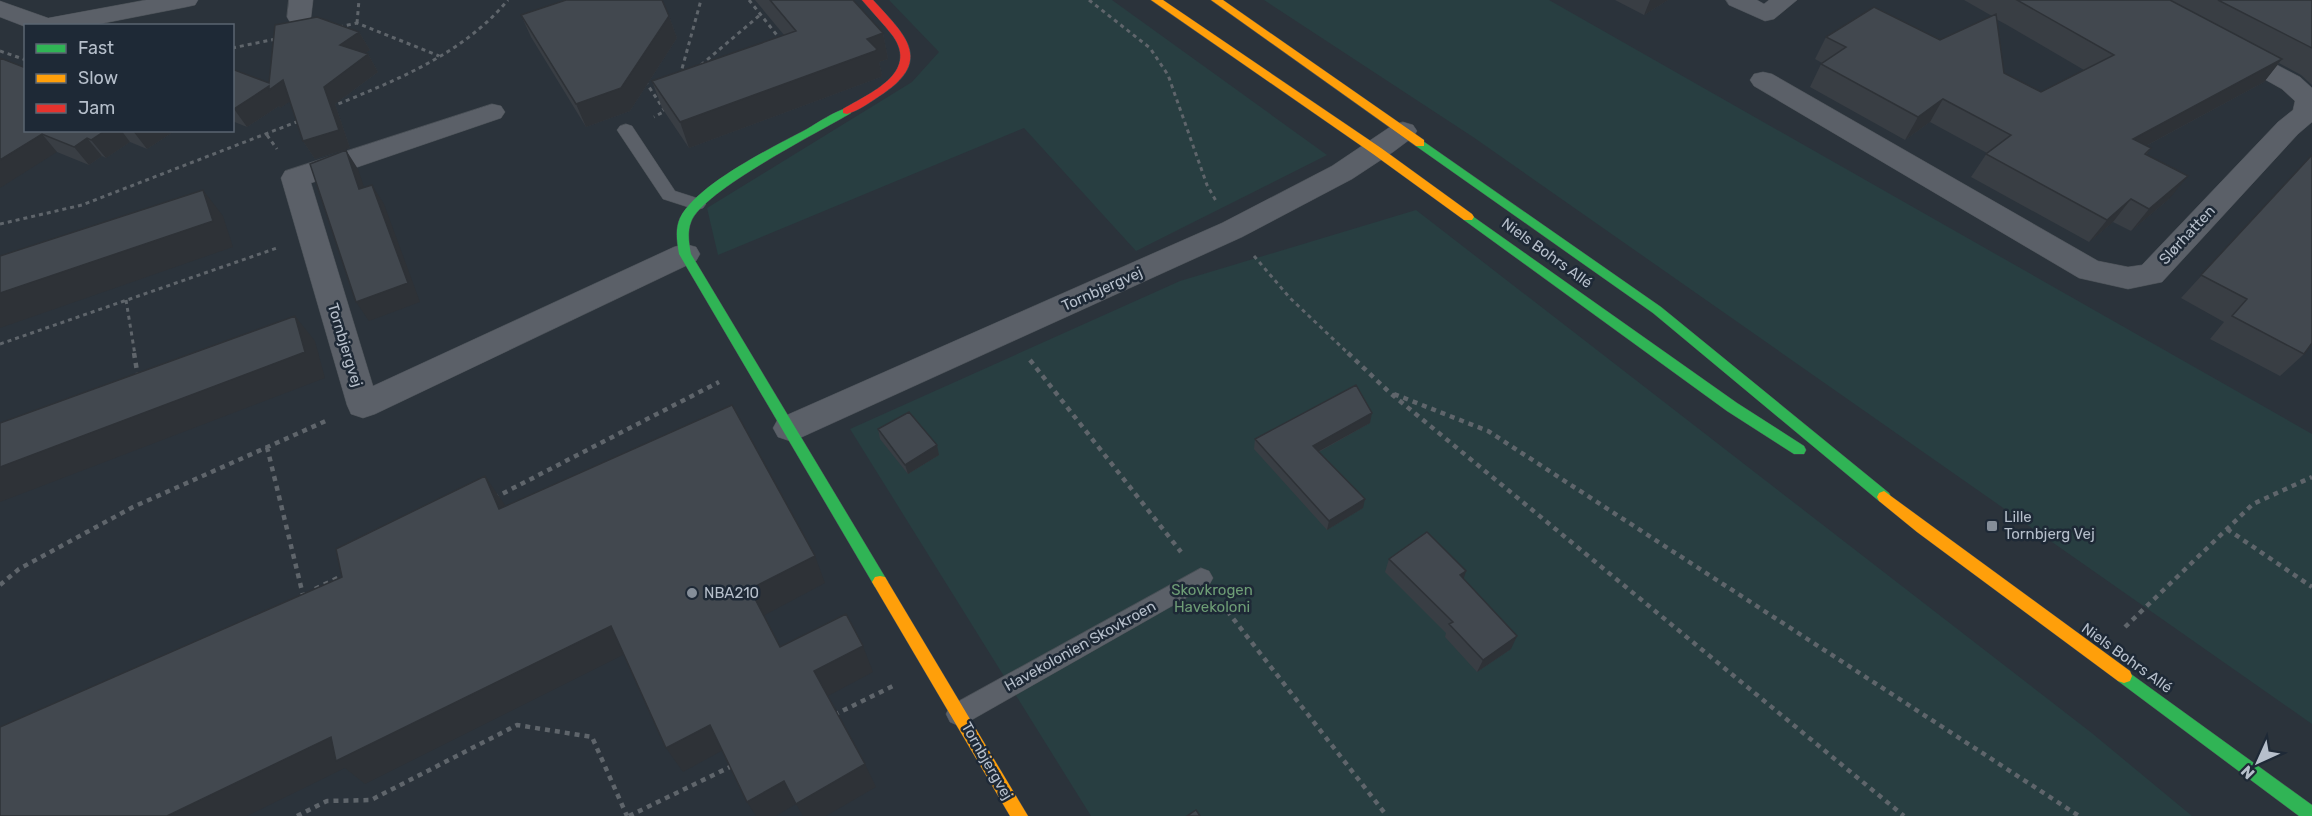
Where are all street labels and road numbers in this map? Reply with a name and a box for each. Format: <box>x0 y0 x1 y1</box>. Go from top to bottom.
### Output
street label: Slørhatten <box>2155 202 2219 268</box>
street label: Niels Bohrs Allé <box>1498 214 1596 292</box>
street label: Tornbjergvej <box>1059 263 1145 315</box>
street label: Tornbjergvej <box>324 301 366 389</box>
street label: Havekolonien Skovkroen <box>1001 597 1159 695</box>
street label: Niels Bohrs Allé <box>2078 619 2176 697</box>
street label: Tornbjergvej <box>958 719 1016 803</box>

